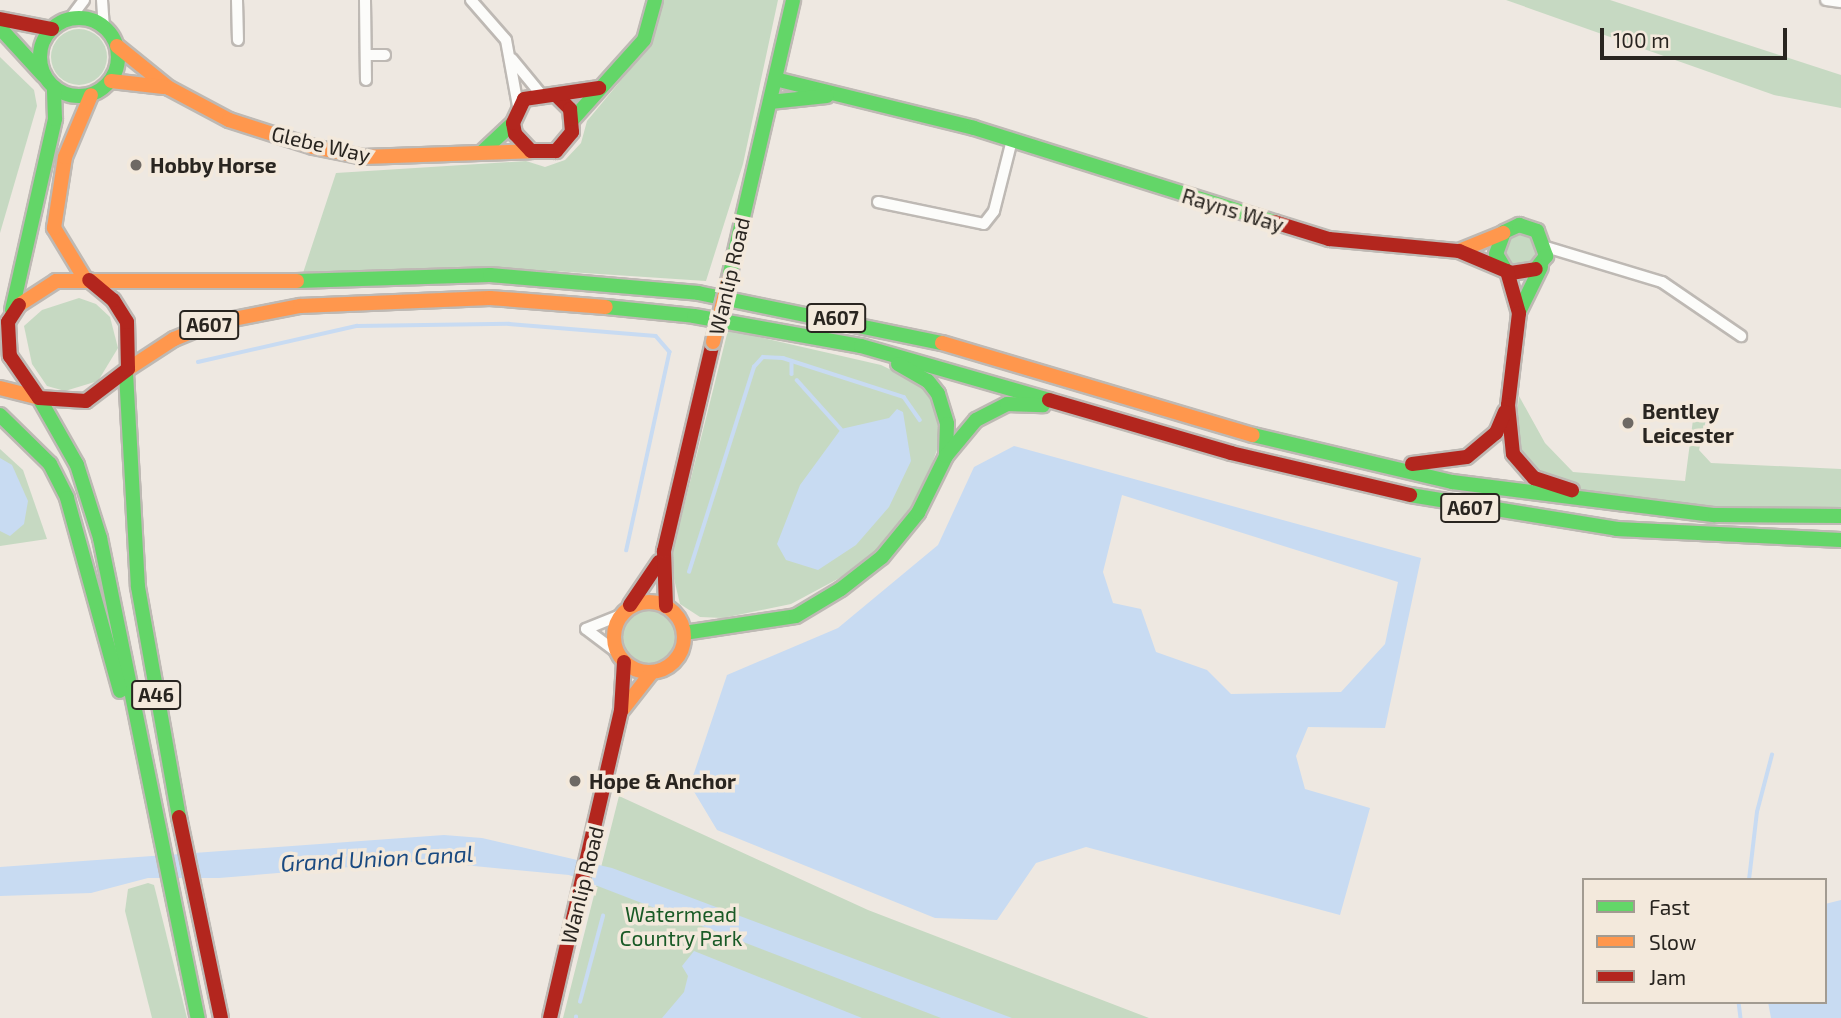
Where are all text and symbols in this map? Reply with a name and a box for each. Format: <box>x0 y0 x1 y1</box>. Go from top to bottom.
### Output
scale bar <box>1603 14 1790 58</box>
text: 100 m <box>1613 27 1670 52</box>
street label: Glebe Way <box>269 120 373 168</box>
place label: Hobby Horse <box>150 152 277 178</box>
marker: Hobby Horse <box>128 157 144 173</box>
street label: Rayns Way <box>1179 183 1287 237</box>
street label: Wanlip Road <box>703 215 755 337</box>
road number: A607 <box>804 302 868 334</box>
road number: A607 <box>178 310 241 340</box>
place label: Bentley Leicester <box>1642 398 1734 448</box>
marker: Bentley Leicester <box>1620 415 1636 431</box>
road number: A607 <box>1438 492 1502 524</box>
road number: A46 <box>130 680 182 710</box>
place label: Hope & Anchor <box>589 768 737 794</box>
marker: Hope & Anchor <box>567 773 583 789</box>
street label: Wanlip Road <box>555 824 609 946</box>
water label: Grand Union Canal <box>280 839 474 877</box>
legend <box>1582 878 1827 1004</box>
text: Fast <box>1649 894 1690 919</box>
park label: Watermead Country Park <box>619 901 743 951</box>
text: Slow <box>1649 929 1696 954</box>
text: Jam <box>1649 964 1686 989</box>

